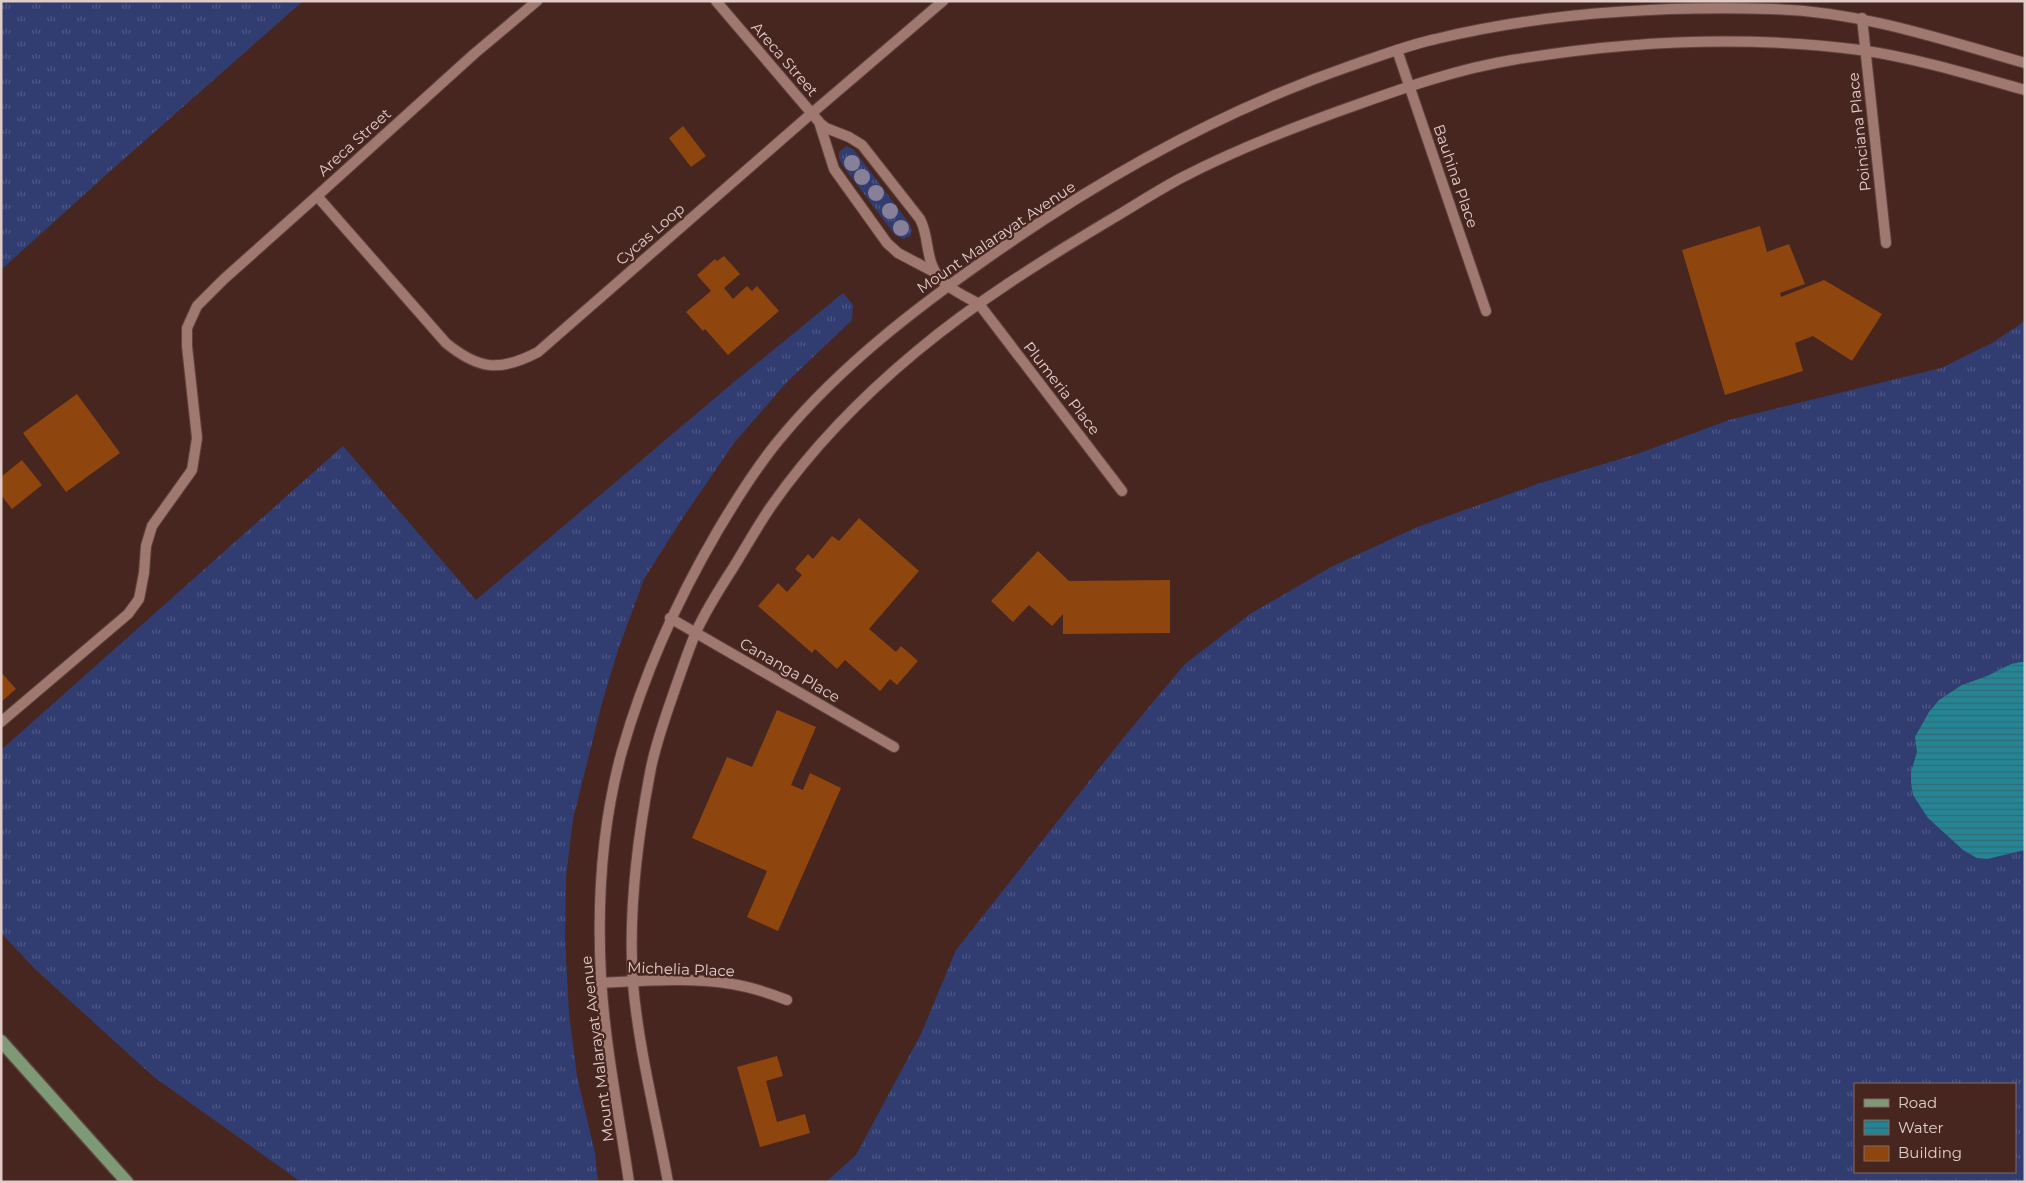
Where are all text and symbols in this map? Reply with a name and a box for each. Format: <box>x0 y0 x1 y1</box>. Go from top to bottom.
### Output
street label: Areca Street <box>748 18 822 100</box>
street label: Poinciana Place <box>1843 72 1875 192</box>
street label: Areca Street <box>313 104 395 180</box>
street label: Bauhina Place <box>1429 122 1483 230</box>
street label: Mount Malarayat Avenue <box>913 177 1079 297</box>
street label: Cycas Loop <box>612 199 688 269</box>
street label: Plumeria Place <box>1020 337 1104 439</box>
street label: Cananga Place <box>736 634 844 706</box>
street label: Mount Malarayat Avenue <box>576 955 618 1143</box>
street label: Michelia Place <box>627 958 735 980</box>
legend <box>1854 1083 2016 1173</box>
text: Road <box>1898 1093 1937 1112</box>
text: Water <box>1898 1118 1944 1137</box>
text: Building <box>1898 1143 1962 1162</box>

